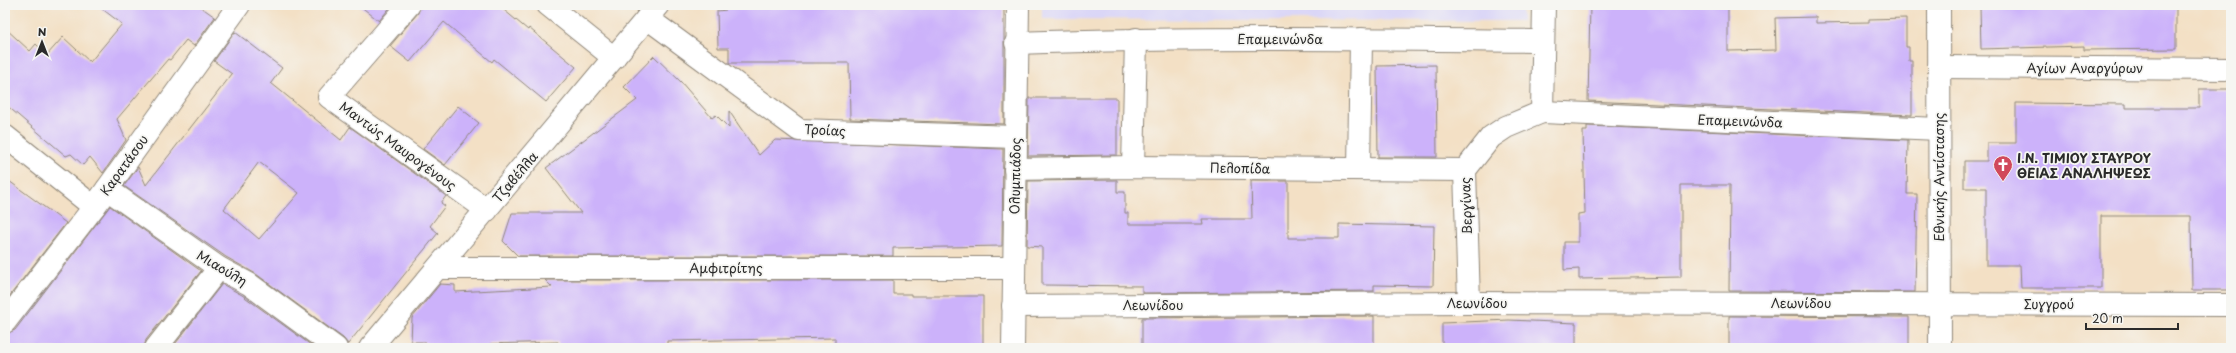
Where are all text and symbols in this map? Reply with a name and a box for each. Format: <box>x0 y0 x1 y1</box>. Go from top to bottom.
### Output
north arrow <box>22 22 62 62</box>
text: N <box>38 23 47 40</box>
street label: Επαμεινώνδα <box>1237 29 1323 48</box>
street label: Αγίων Αναργύρων <box>2027 58 2143 77</box>
street label: Μαντώς Μαυρογένους <box>336 97 461 195</box>
street label: Επαμεινώνδα <box>1697 110 1783 132</box>
street label: Εθνικής Αντίστασης <box>1929 112 1948 241</box>
street label: Τροίας <box>804 119 847 140</box>
street label: Καρατάσου <box>95 130 152 199</box>
street label: Ολυμπιάδος <box>1004 137 1025 215</box>
street label: Τζαβέλλα <box>488 147 542 206</box>
place label: Ι.Ν. ΤΙΜΙΟΥ ΣΤΑΥΡΟΥ ΘΕΙΑΣ ΑΝΑΛΗΨΕΩΣ <box>2017 148 2151 182</box>
church icon: Ι.Ν. ΤΙΜΙΟΥ ΣΤΑΥΡΟΥ ΘΕΙΑΣ ΑΝΑΛΗΨΕΩΣ <box>1992 154 2014 182</box>
street label: Πελοπίδα <box>1210 157 1271 178</box>
street label: Βεργίνας <box>1455 177 1476 235</box>
street label: Μιαούλη <box>193 245 251 290</box>
street label: Αμφιτρίτης <box>689 258 763 277</box>
street label: Λεωνίδου <box>1447 293 1507 312</box>
street label: Λεωνίδου <box>1771 293 1831 312</box>
street label: Συγγρού <box>2024 294 2074 313</box>
street label: Λεωνίδου <box>1123 295 1183 314</box>
scale bar <box>2086 305 2178 331</box>
text: 20 m <box>2092 309 2123 327</box>

